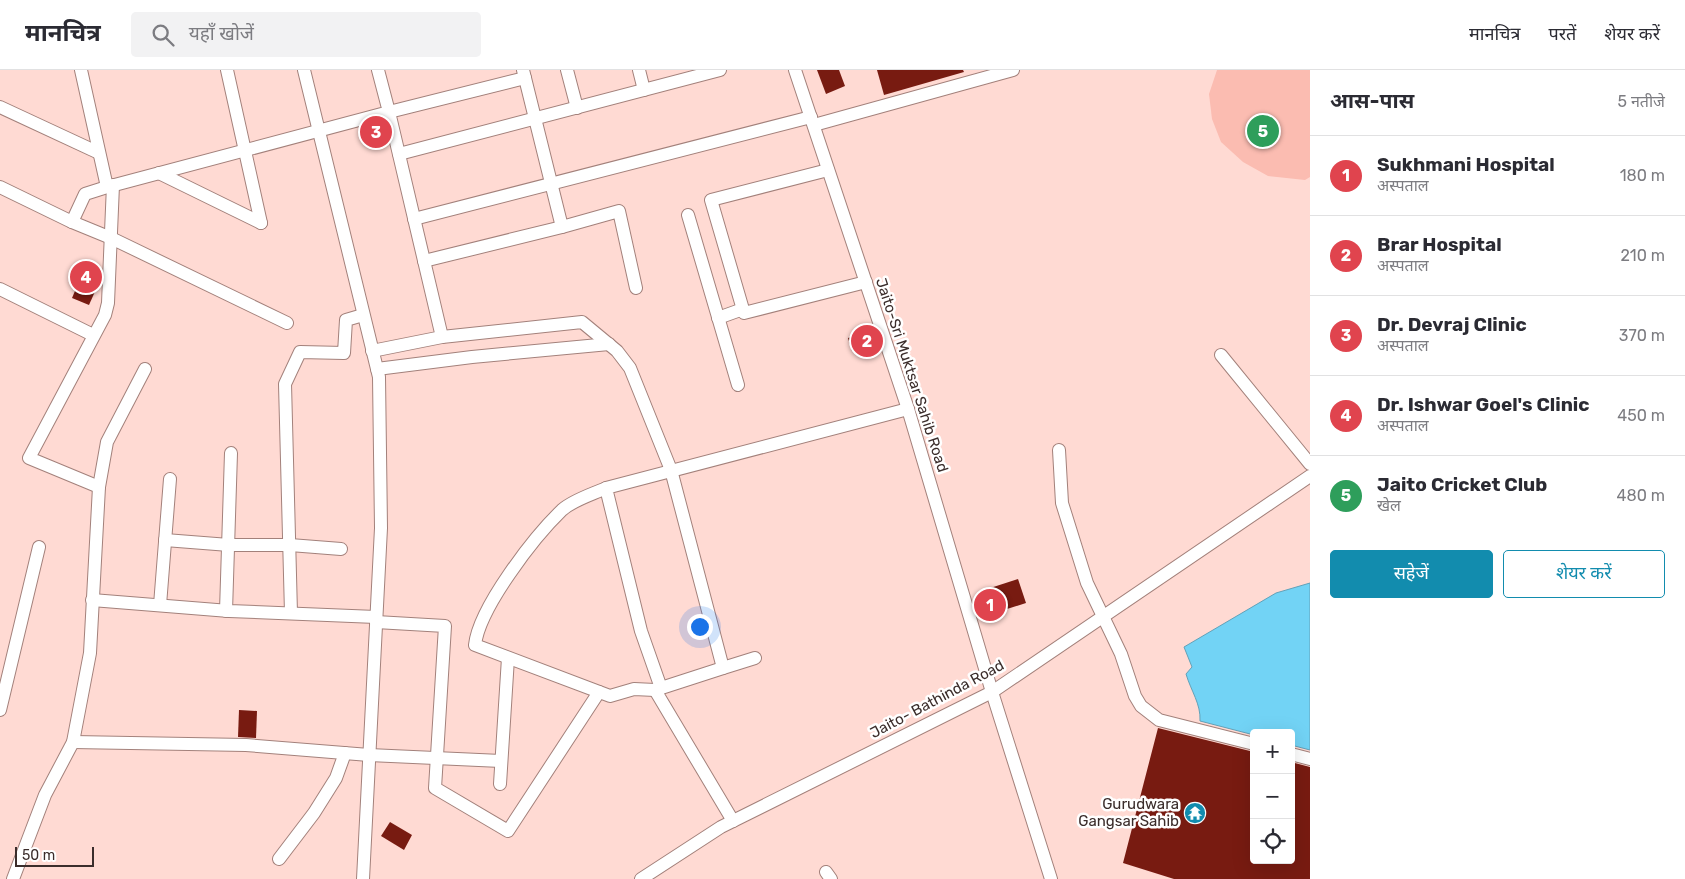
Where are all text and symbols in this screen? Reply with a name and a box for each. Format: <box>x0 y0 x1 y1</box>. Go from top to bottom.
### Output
search box <box>131 12 481 57</box>
text: मानचित्र <box>25 19 101 47</box>
icon: search <box>149 21 177 49</box>
text: यहाँ खोजें <box>189 22 254 45</box>
text: मानचित्र <box>1469 23 1521 45</box>
text: परतें <box>1549 23 1576 45</box>
text: शेयर करें <box>1604 23 1660 45</box>
text: आस-पास <box>1330 88 1414 113</box>
text: 5 नतीजे <box>1618 92 1665 111</box>
pin: 5 <box>1247 112 1279 150</box>
pin: 3 <box>360 113 392 151</box>
text: Sukhmani Hospital <box>1377 153 1555 176</box>
text: 1 <box>1342 166 1350 185</box>
text: 180 m <box>1620 166 1665 185</box>
text: अस्पताल <box>1377 176 1429 195</box>
text: Brar Hospital <box>1377 233 1502 256</box>
text: 2 <box>1341 246 1351 265</box>
text: 210 m <box>1620 246 1665 265</box>
text: अस्पताल <box>1377 256 1429 275</box>
pin: 4 <box>70 258 102 296</box>
street label: Jaito-Sri Muktsar Sahib Road <box>872 276 952 474</box>
text: Dr. Devraj Clinic <box>1377 313 1527 336</box>
pin: 2 <box>851 322 883 360</box>
text: 3 <box>1341 326 1351 345</box>
text: 370 m <box>1619 326 1665 345</box>
text: अस्पताल <box>1377 336 1429 355</box>
text: Dr. Ishwar Goel's Clinic <box>1377 393 1590 416</box>
text: 4 <box>1341 406 1351 425</box>
text: 450 m <box>1617 406 1665 425</box>
text: अस्पताल <box>1377 416 1429 435</box>
text: Jaito Cricket Club <box>1377 473 1547 496</box>
text: 5 <box>1341 486 1351 505</box>
text: 480 m <box>1617 486 1665 505</box>
text: खेल <box>1377 496 1401 515</box>
button: सहेजें <box>1330 550 1493 598</box>
button: शेयर करें <box>1503 550 1665 598</box>
pin: 1 <box>974 586 1006 624</box>
your location <box>687 614 713 640</box>
street label: Jaito- Bathinda Road <box>867 656 1007 742</box>
map controls <box>1250 729 1295 864</box>
button: + <box>1250 729 1295 774</box>
button: − <box>1250 774 1295 819</box>
place label: Gurudwara Gangsar Sahib <box>1078 795 1179 830</box>
temple icon: Gurudwara Gangsar Sahib <box>1183 801 1207 825</box>
button: locate <box>1250 819 1295 864</box>
scale bar <box>15 844 94 867</box>
text: 50 m <box>22 847 55 864</box>

